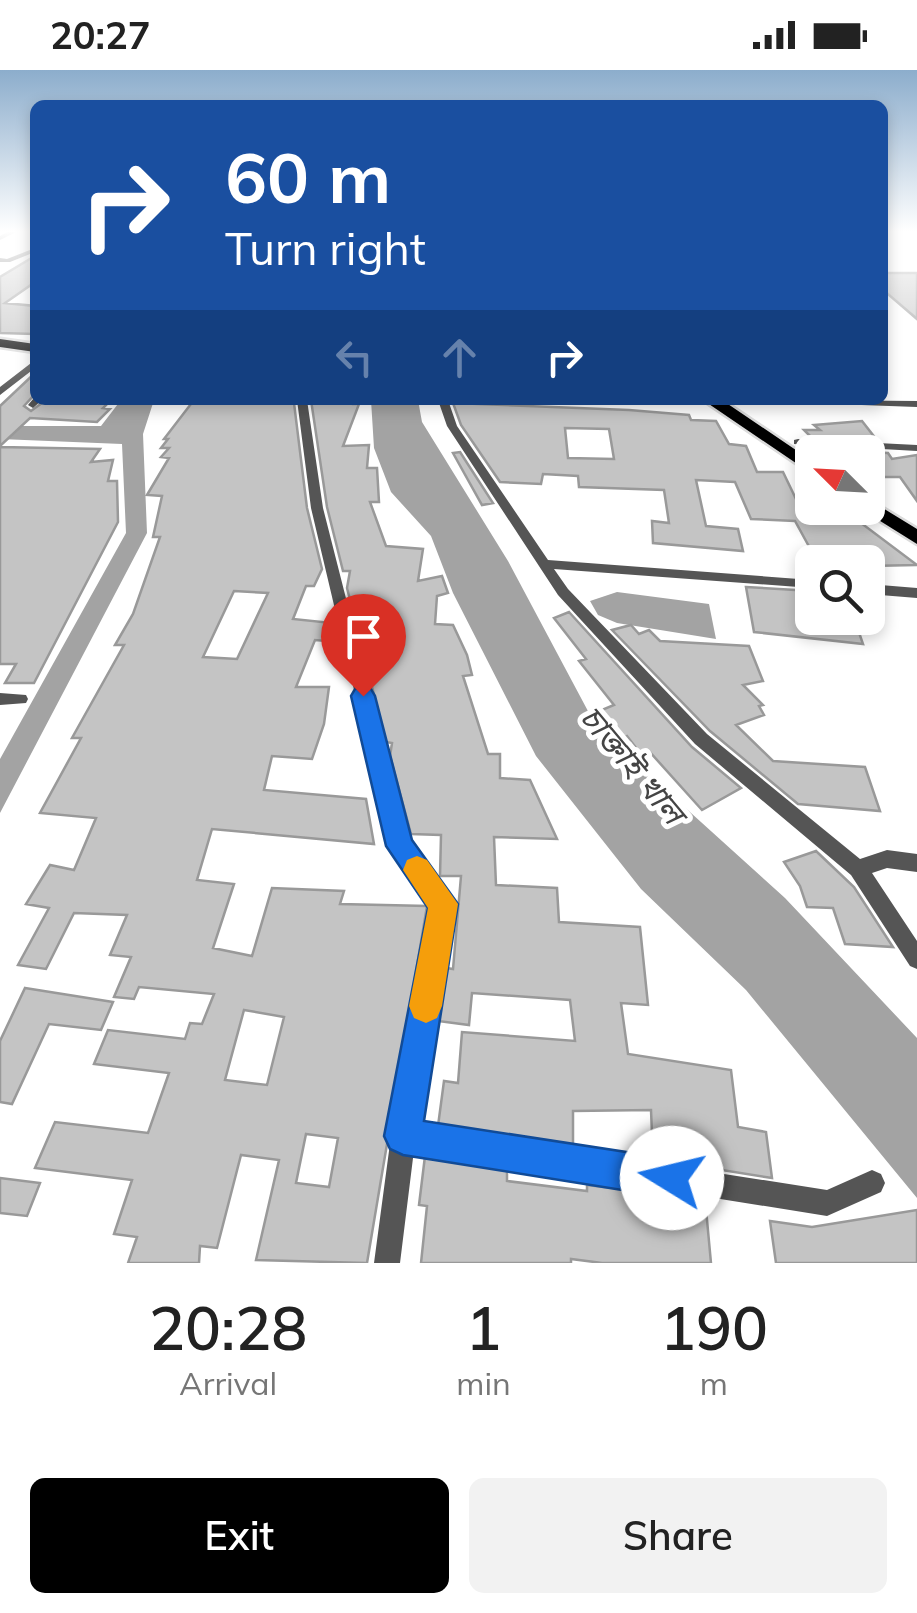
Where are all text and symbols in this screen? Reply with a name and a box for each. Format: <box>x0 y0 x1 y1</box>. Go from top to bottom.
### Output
text: 20:27 <box>50 11 151 59</box>
text: 60 m <box>225 133 391 221</box>
icon: right <box>60 140 190 270</box>
text: Turn right <box>225 220 426 276</box>
icon: left <box>327 330 382 385</box>
icon: ahead <box>432 330 487 385</box>
icon: right <box>537 330 592 385</box>
north arrow <box>795 435 885 525</box>
map controls <box>795 435 885 635</box>
button: search <box>795 545 885 635</box>
pin <box>321 594 406 697</box>
icon: arrive <box>336 609 391 664</box>
water label: চাক্তাই খাল <box>572 697 697 836</box>
position arrow <box>620 1126 724 1230</box>
text: 20:28 <box>149 1290 307 1365</box>
text: 1 <box>466 1290 502 1365</box>
text: 190 <box>660 1290 768 1365</box>
text: Arrival <box>179 1363 277 1403</box>
text: min <box>456 1363 511 1403</box>
text: m <box>700 1363 728 1403</box>
button: Exit <box>30 1478 449 1593</box>
button: Share <box>469 1478 887 1593</box>

